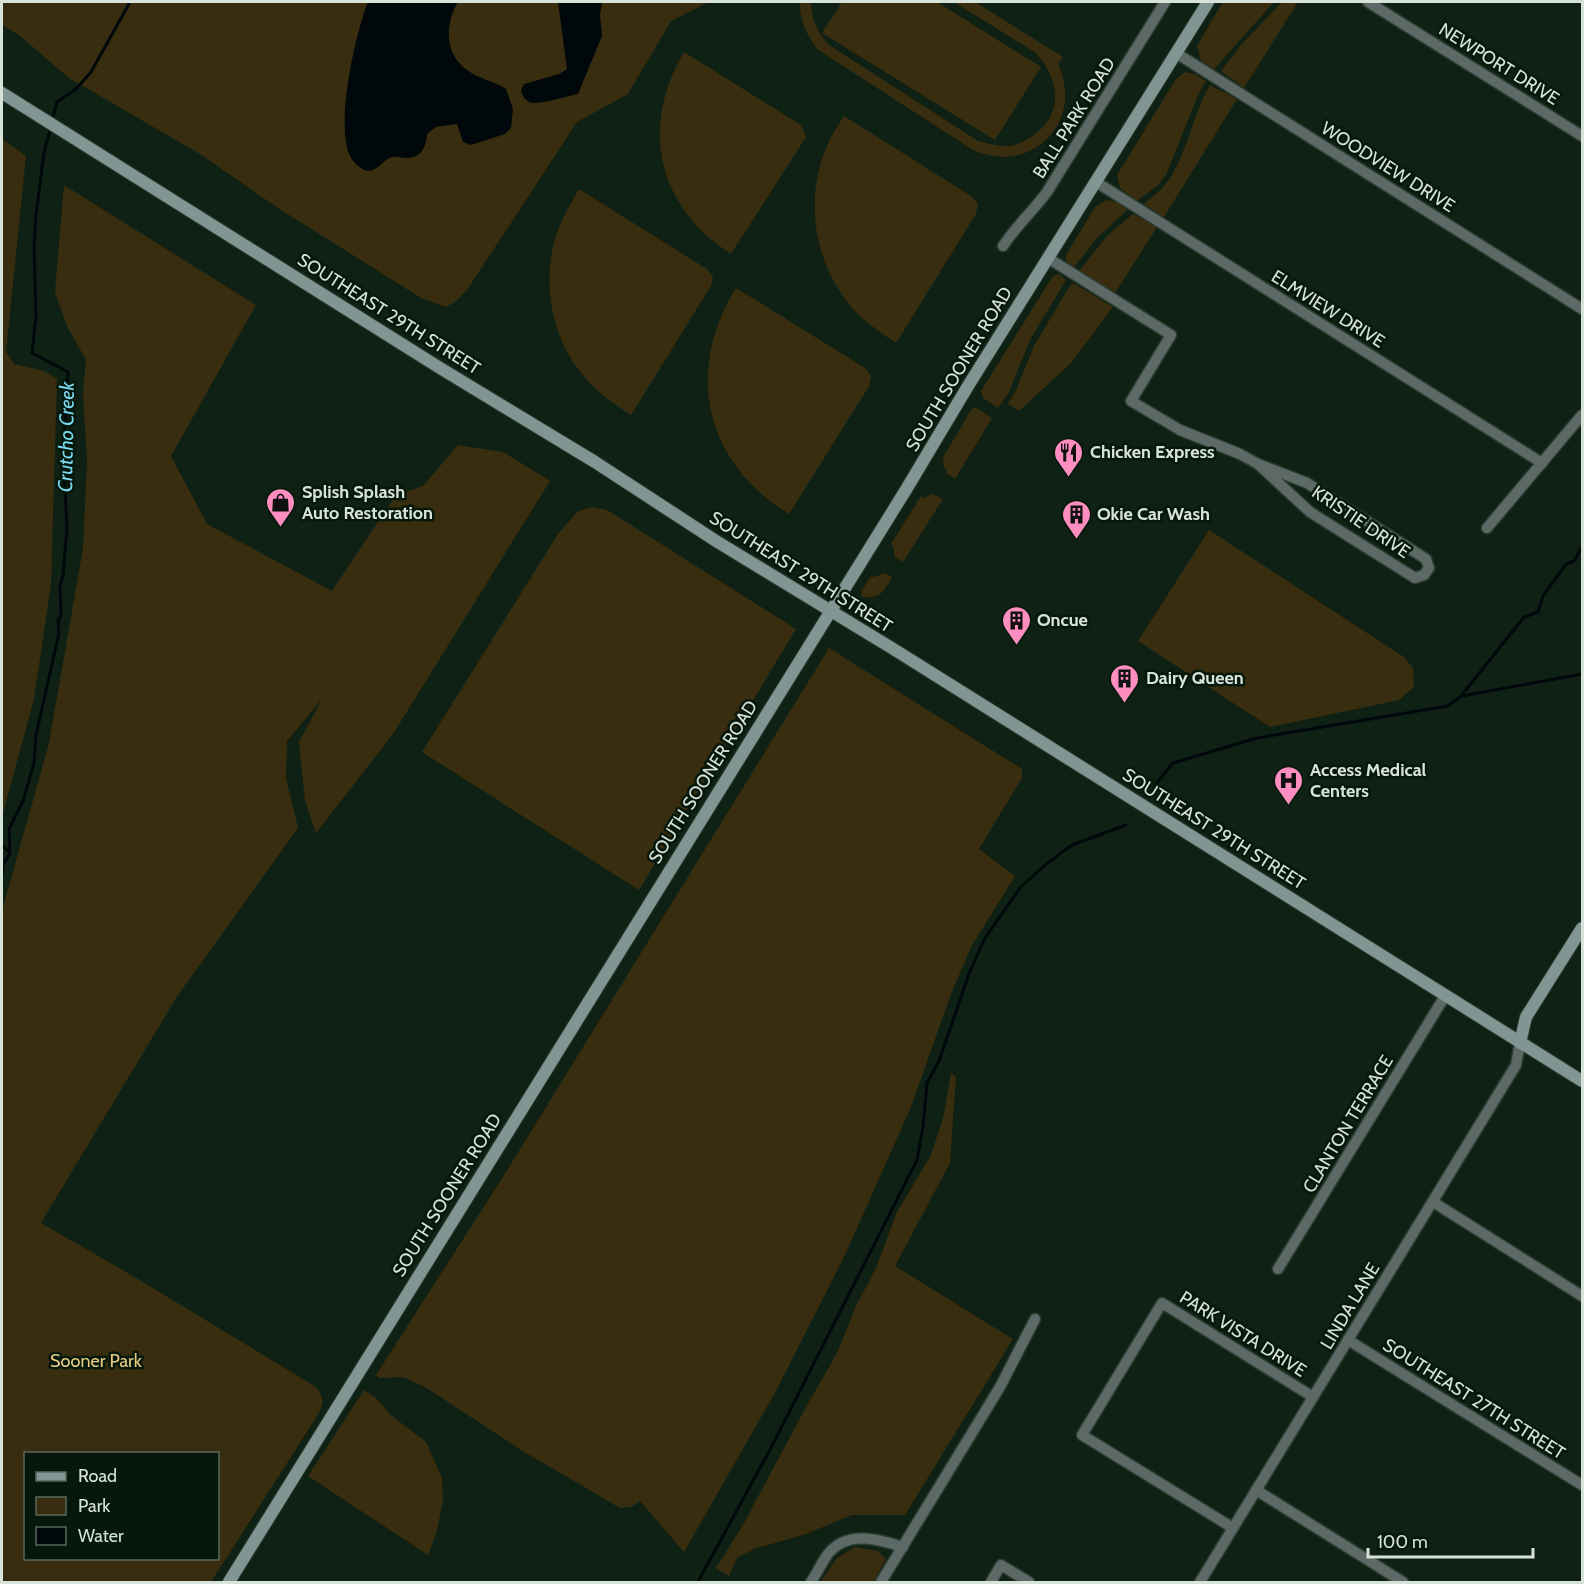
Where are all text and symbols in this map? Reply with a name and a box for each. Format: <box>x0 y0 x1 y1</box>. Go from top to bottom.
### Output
street label: NEWPORT DRIVE <box>1435 18 1563 110</box>
street label: BALL PARK ROAD <box>1028 53 1120 183</box>
street label: WOODVIEW DRIVE <box>1317 117 1459 217</box>
street label: SOUTHEAST 29TH STREET <box>294 249 485 380</box>
street label: ELMVIEW DRIVE <box>1267 265 1389 353</box>
street label: SOUTH SOONER ROAD <box>901 283 1017 455</box>
water label: Crutcho Creek <box>53 380 79 492</box>
restaurant icon: Chicken Express <box>1053 436 1085 478</box>
place label: Chicken Express <box>1090 441 1215 463</box>
place label: Splish Splash Auto Restoration <box>302 481 433 524</box>
street label: KRISTIE DRIVE <box>1308 481 1414 563</box>
shop icon: Splish Splash Auto Restoration <box>265 486 297 528</box>
building icon: Okie Car Wash <box>1060 498 1092 540</box>
place label: Okie Car Wash <box>1097 503 1210 525</box>
street label: SOUTHEAST 29TH STREET <box>706 507 897 638</box>
building icon: Oncue <box>1000 604 1032 646</box>
place label: Oncue <box>1037 609 1088 631</box>
building icon: Dairy Queen <box>1109 662 1141 704</box>
place label: Dairy Queen <box>1146 667 1244 689</box>
street label: SOUTH SOONER ROAD <box>644 696 762 868</box>
place label: Access Medical Centers <box>1310 759 1427 802</box>
street label: SOUTHEAST 29TH STREET <box>1119 764 1310 895</box>
hospital icon: Access Medical Centers <box>1273 764 1305 806</box>
street label: CLANTON TERRACE <box>1298 1051 1398 1197</box>
street label: SOUTH SOONER ROAD <box>388 1109 506 1281</box>
street label: LINDA LANE <box>1316 1259 1384 1353</box>
street label: PARK VISTA DRIVE <box>1176 1286 1310 1382</box>
street label: SOUTHEAST 27TH STREET <box>1379 1334 1569 1464</box>
park label: Sooner Park <box>50 1350 143 1372</box>
legend <box>24 1452 219 1560</box>
text: Road <box>78 1465 117 1487</box>
text: Park <box>78 1495 111 1517</box>
scale bar <box>1368 1521 1533 1559</box>
text: Water <box>78 1525 124 1547</box>
text: 100 m <box>1377 1531 1428 1553</box>

